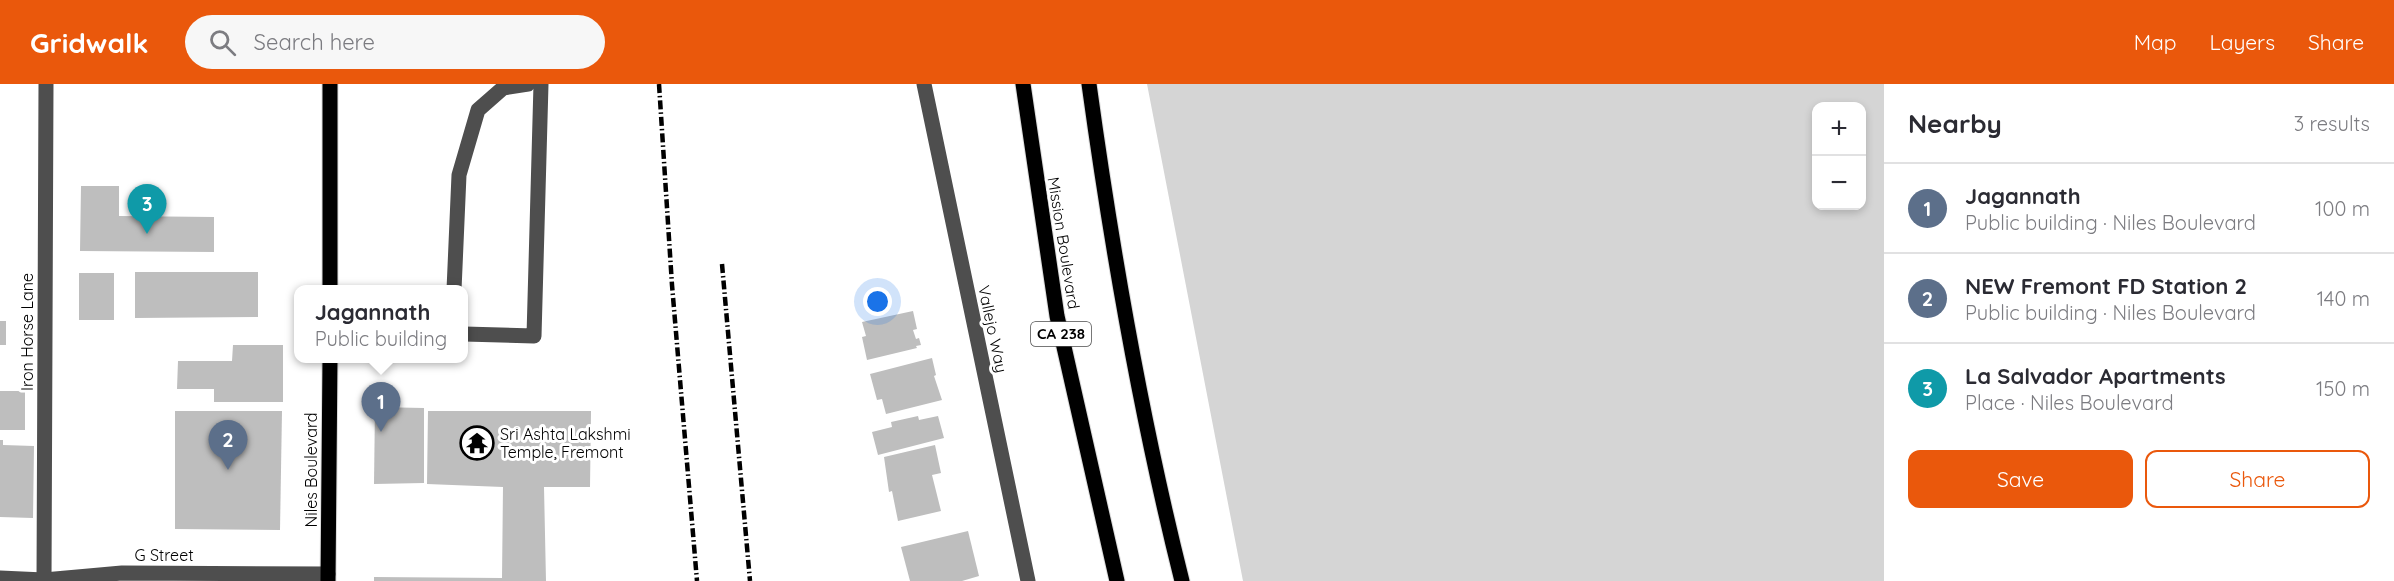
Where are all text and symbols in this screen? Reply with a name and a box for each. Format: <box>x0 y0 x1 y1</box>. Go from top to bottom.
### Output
search box <box>185 15 605 69</box>
text: Gridwalk <box>30 25 149 60</box>
icon: search <box>206 26 239 59</box>
text: Search here <box>254 28 375 56</box>
text: Map <box>2134 29 2177 55</box>
text: Layers <box>2210 29 2275 55</box>
text: Share <box>2308 29 2364 55</box>
map controls <box>1812 102 1866 210</box>
button: + <box>1812 102 1866 156</box>
text: Nearby <box>1908 107 2002 140</box>
text: 3 results <box>2294 111 2370 136</box>
button: − <box>1812 156 1866 210</box>
street label: Mission Boulevard <box>1044 175 1084 311</box>
text: Jagannath <box>1965 182 2081 210</box>
pin: 3 <box>128 184 166 234</box>
text: 1 <box>1924 196 1931 221</box>
text: 100 m <box>2315 196 2370 221</box>
text: Public building · Niles Boulevard <box>1965 210 2256 235</box>
text: NEW Fremont FD Station 2 <box>1965 272 2247 300</box>
street label: Iron Horse Lane <box>17 273 37 391</box>
street label: Vallejo Way <box>974 283 1012 375</box>
popup <box>294 285 468 363</box>
text: 2 <box>1922 286 1933 311</box>
text: 140 m <box>2317 286 2370 311</box>
your location <box>863 287 892 316</box>
text: Jagannath <box>315 298 430 326</box>
text: Public building · Niles Boulevard <box>1965 300 2256 325</box>
road number: CA 238 <box>1031 322 1091 346</box>
text: Public building <box>315 326 447 351</box>
text: La Salvador Apartments <box>1965 362 2226 390</box>
text: 3 <box>1922 376 1933 401</box>
text: 150 m <box>2316 376 2370 401</box>
pin: 1 <box>362 382 400 432</box>
text: Place · Niles Boulevard <box>1965 390 2174 415</box>
street label: Niles Boulevard <box>301 413 321 527</box>
pin: 2 <box>208 420 248 470</box>
place label: Sri Ashta Lakshmi Temple, Fremont <box>500 424 631 462</box>
temple icon: Sri Ashta Lakshmi Temple, Fremont <box>459 425 495 461</box>
button: Save <box>1908 450 2133 508</box>
button: Share <box>2145 450 2370 508</box>
street label: G Street <box>134 545 194 565</box>

